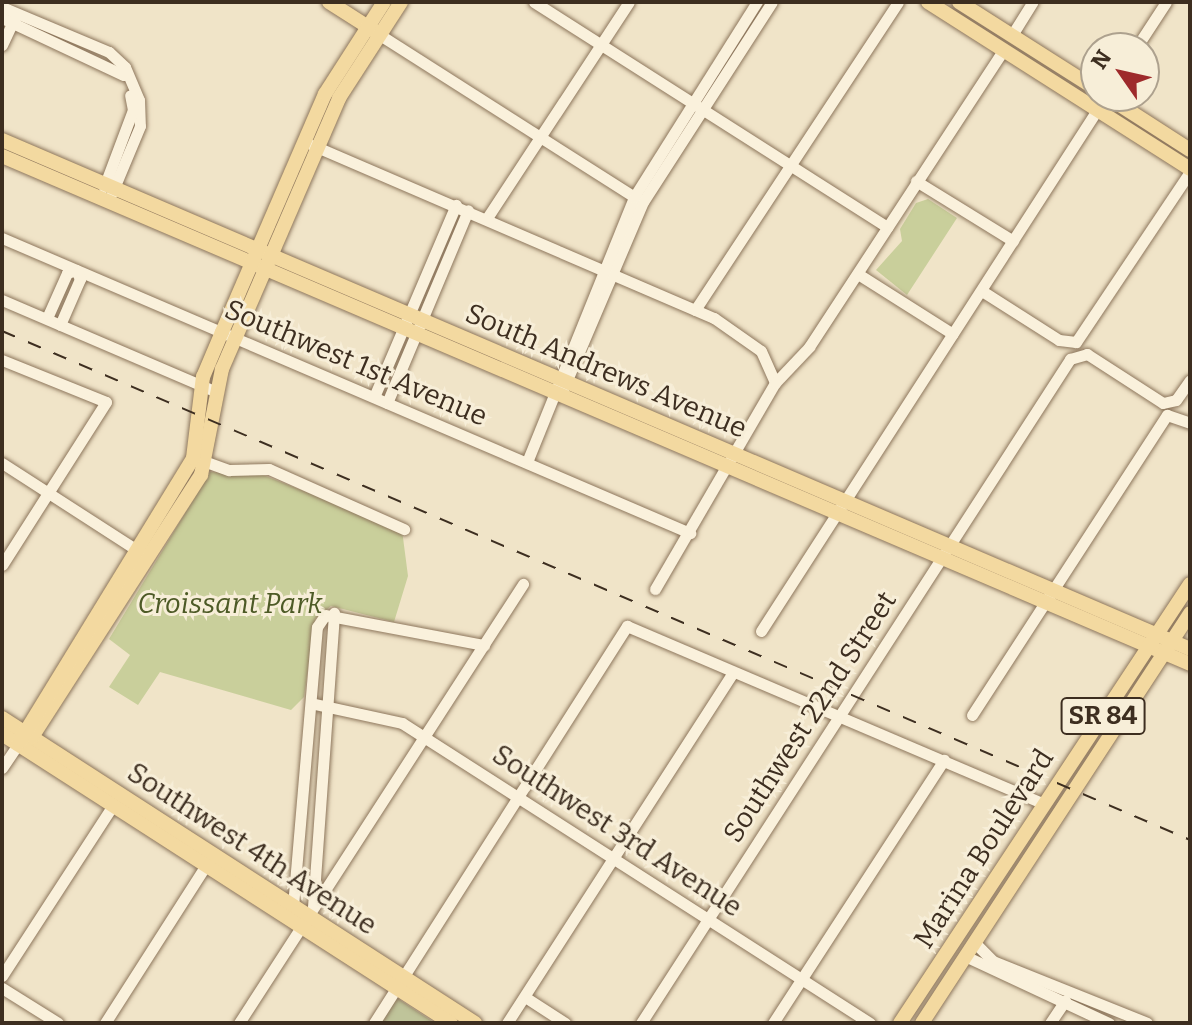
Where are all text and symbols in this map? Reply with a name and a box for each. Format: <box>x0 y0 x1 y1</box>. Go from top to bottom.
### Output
north arrow <box>1080 32 1160 112</box>
text: N <box>1085 45 1117 74</box>
street label: Southwest 1st Avenue <box>220 293 492 433</box>
street label: South Andrews Avenue <box>460 297 752 445</box>
street label: Southwest 22nd Street <box>716 585 904 849</box>
park label: Croissant Park <box>138 587 322 621</box>
road number: SR 84 <box>1059 694 1147 738</box>
street label: Southwest 3rd Avenue <box>486 738 748 924</box>
street label: Marina Boulevard <box>907 743 1061 955</box>
street label: Southwest 4th Avenue <box>121 756 383 942</box>

